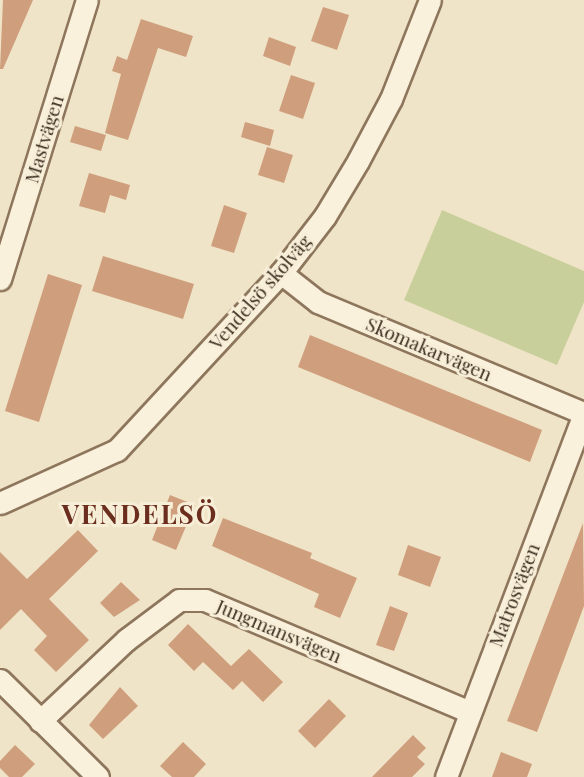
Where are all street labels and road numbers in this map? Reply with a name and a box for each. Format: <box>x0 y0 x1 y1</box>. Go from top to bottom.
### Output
street label: Mastvägen <box>20 92 68 186</box>
street label: Vendelsö skolväg <box>204 230 316 354</box>
street label: Skomakarvägen <box>363 312 495 386</box>
street label: Matrosvägen <box>484 540 544 650</box>
street label: Jungmansvägen <box>213 594 345 668</box>

